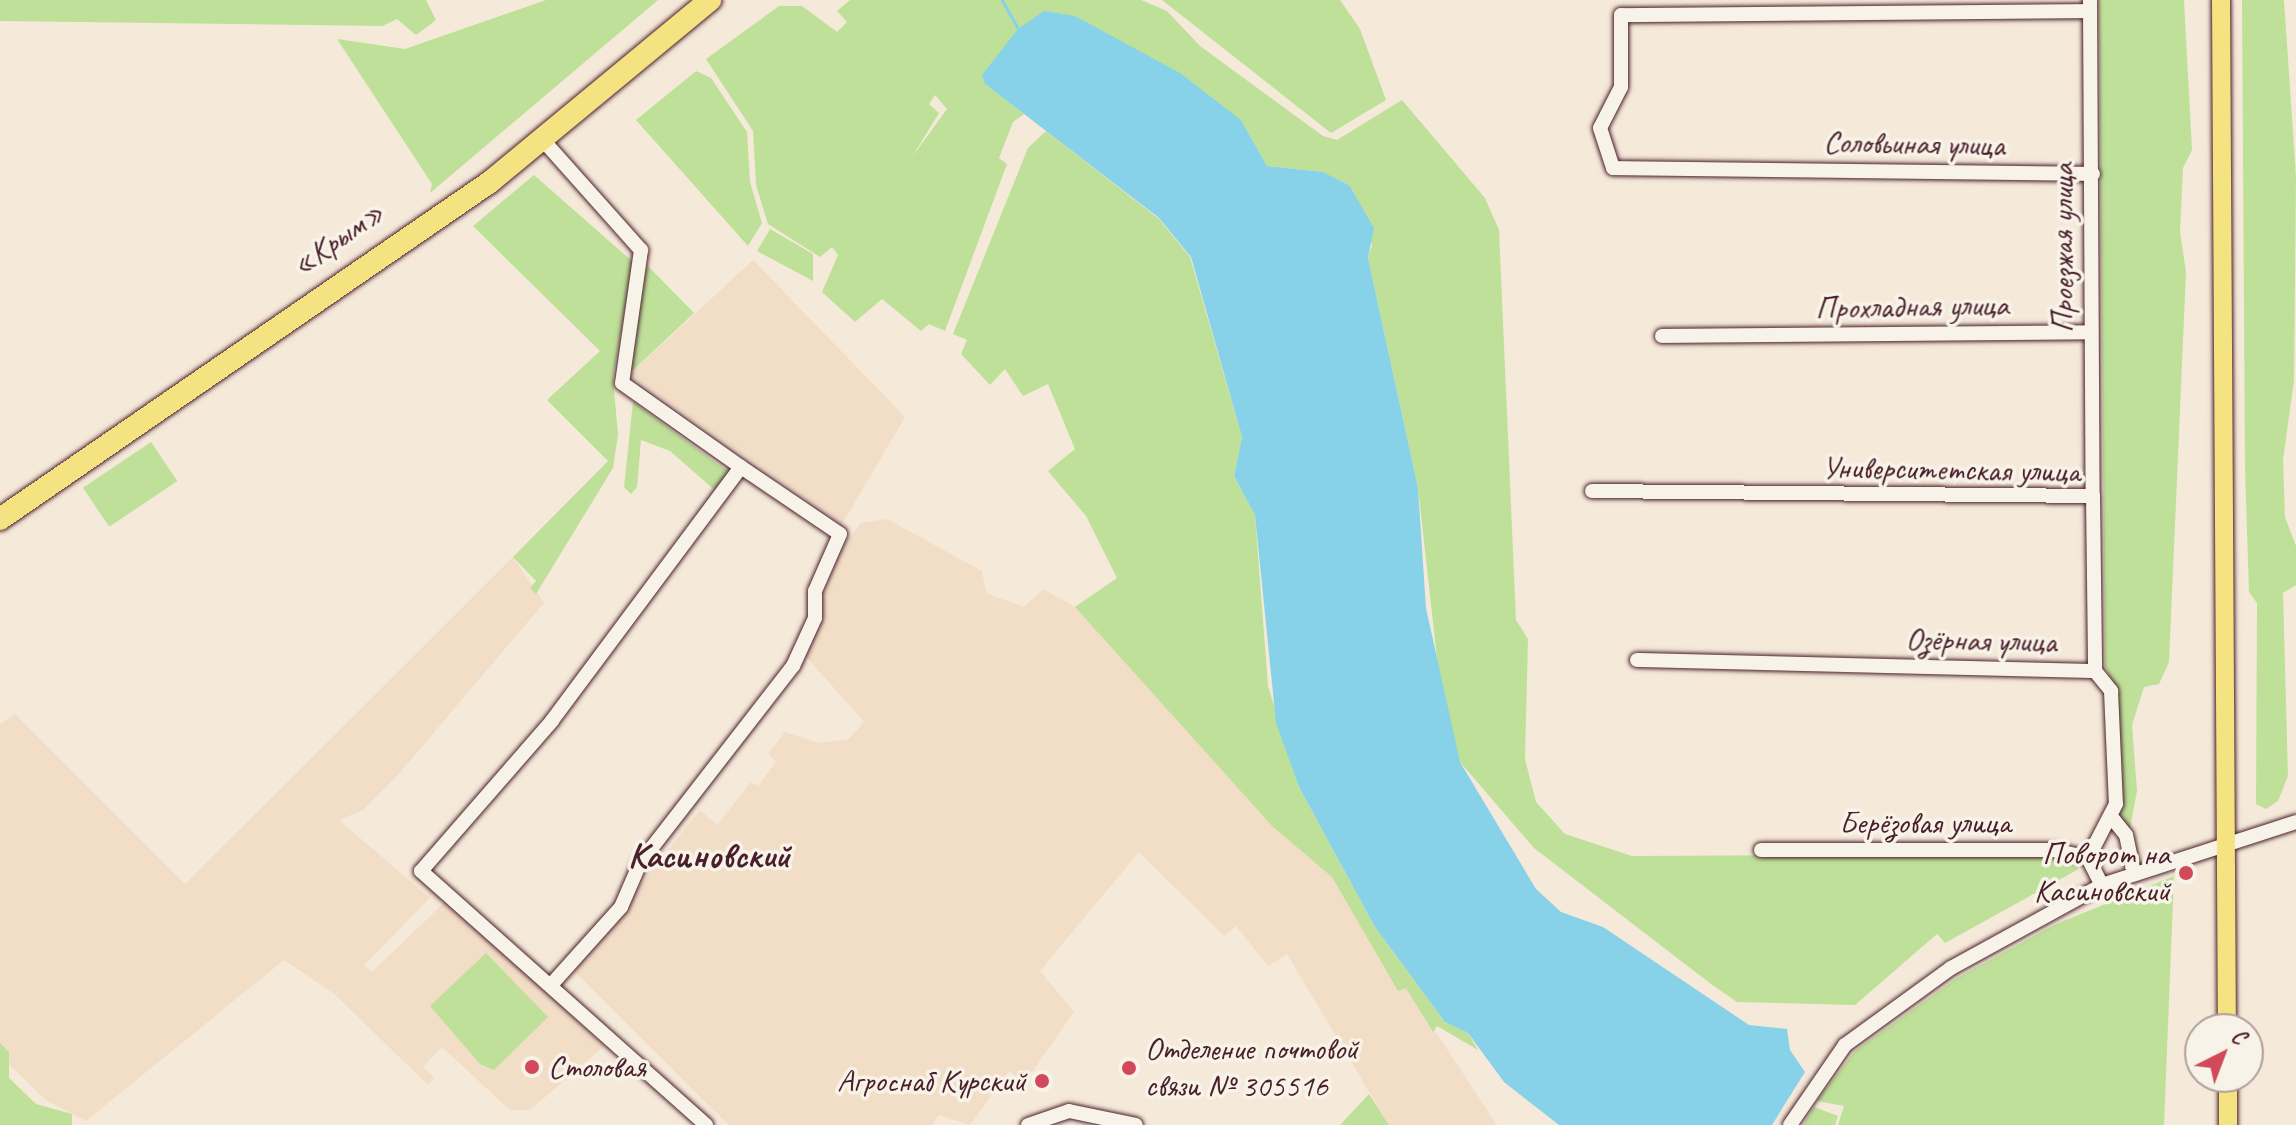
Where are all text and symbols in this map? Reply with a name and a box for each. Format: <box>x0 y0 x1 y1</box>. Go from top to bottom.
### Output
street label: Соловьиная улица <box>1821 123 2007 165</box>
street label: Проезжая улица <box>2044 162 2082 334</box>
street label: «Крым» <box>284 193 392 285</box>
street label: Прохладная улица <box>1814 286 2010 328</box>
street label: Университетская улица <box>1822 449 2080 491</box>
street label: Озёрная улица <box>1904 620 2058 662</box>
street label: Берёзовая улица <box>1839 804 2011 842</box>
district label: Касиновский <box>628 834 790 878</box>
place label: Поворот на Касиновский <box>2034 836 2170 911</box>
marker: Поворот на Касиновский <box>2177 864 2195 882</box>
north arrow <box>2184 1013 2264 1093</box>
text: С <box>2225 1023 2252 1051</box>
place label: Отделение почтовой связи № 305516 <box>1145 1031 1361 1106</box>
place label: Столовая <box>548 1048 646 1086</box>
marker: Столовая <box>523 1058 541 1076</box>
marker: Отделение почтовой связи № 305516 <box>1120 1059 1138 1077</box>
place label: Агроснаб Курский <box>836 1062 1026 1100</box>
marker: Агроснаб Курский <box>1033 1072 1051 1090</box>

